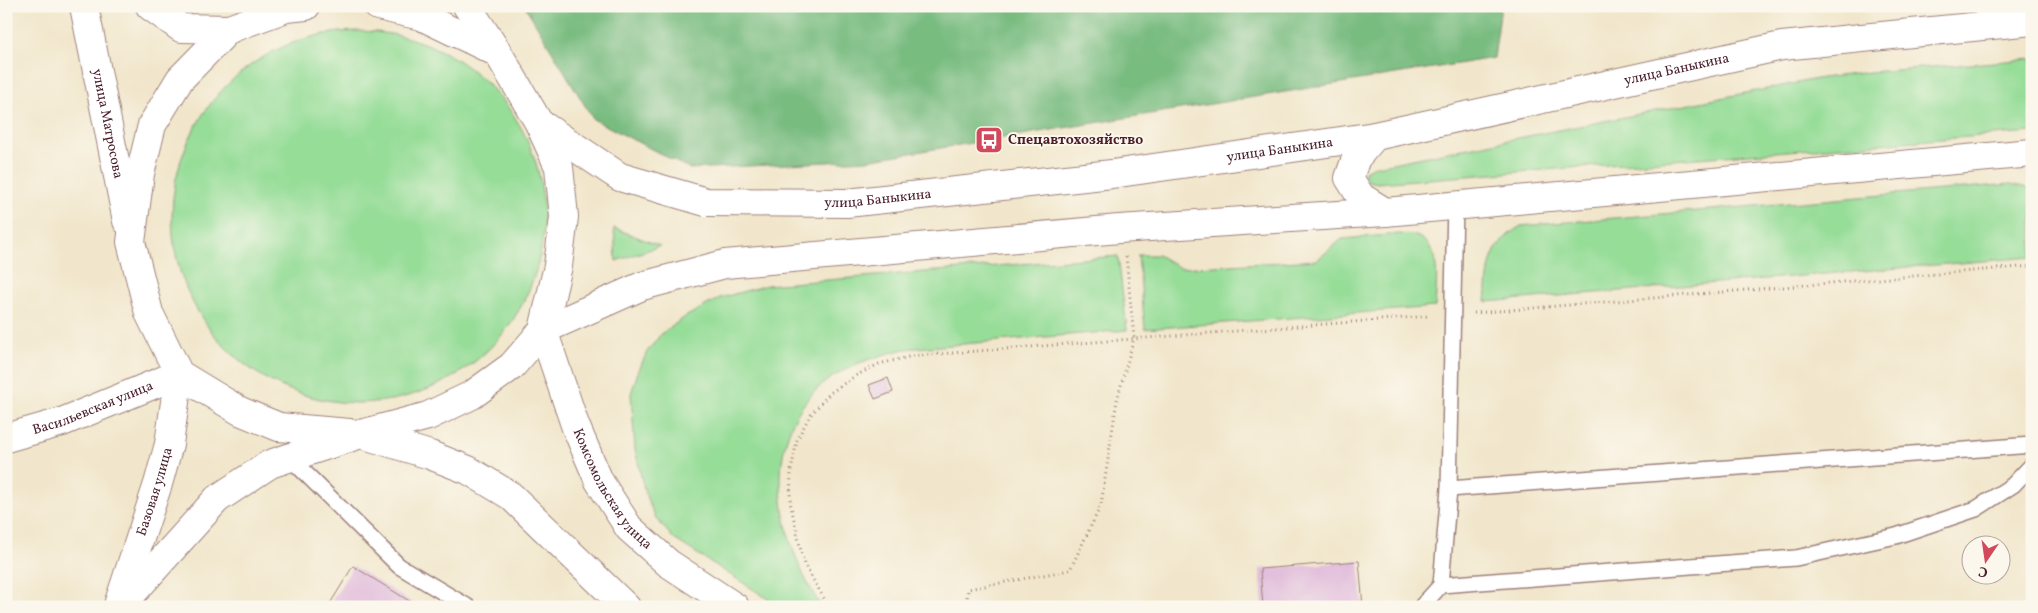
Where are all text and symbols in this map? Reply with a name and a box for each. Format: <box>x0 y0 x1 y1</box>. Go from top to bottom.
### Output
street label: улица Баныкина <box>1622 48 1731 90</box>
street label: улица Матросова <box>87 67 128 180</box>
bus stop icon: Спецавтохозяйство <box>974 125 1004 155</box>
place label: Спецавтохозяйство <box>1008 131 1143 150</box>
street label: улица Баныкина <box>1225 133 1334 167</box>
street label: улица Баныкина <box>824 184 932 213</box>
street label: Васильевская улица <box>30 376 156 439</box>
street label: Комсомольская улица <box>568 426 656 554</box>
street label: Базовая улица <box>132 445 177 538</box>
north arrow <box>1960 536 2010 586</box>
text: С <box>1977 561 1990 581</box>

